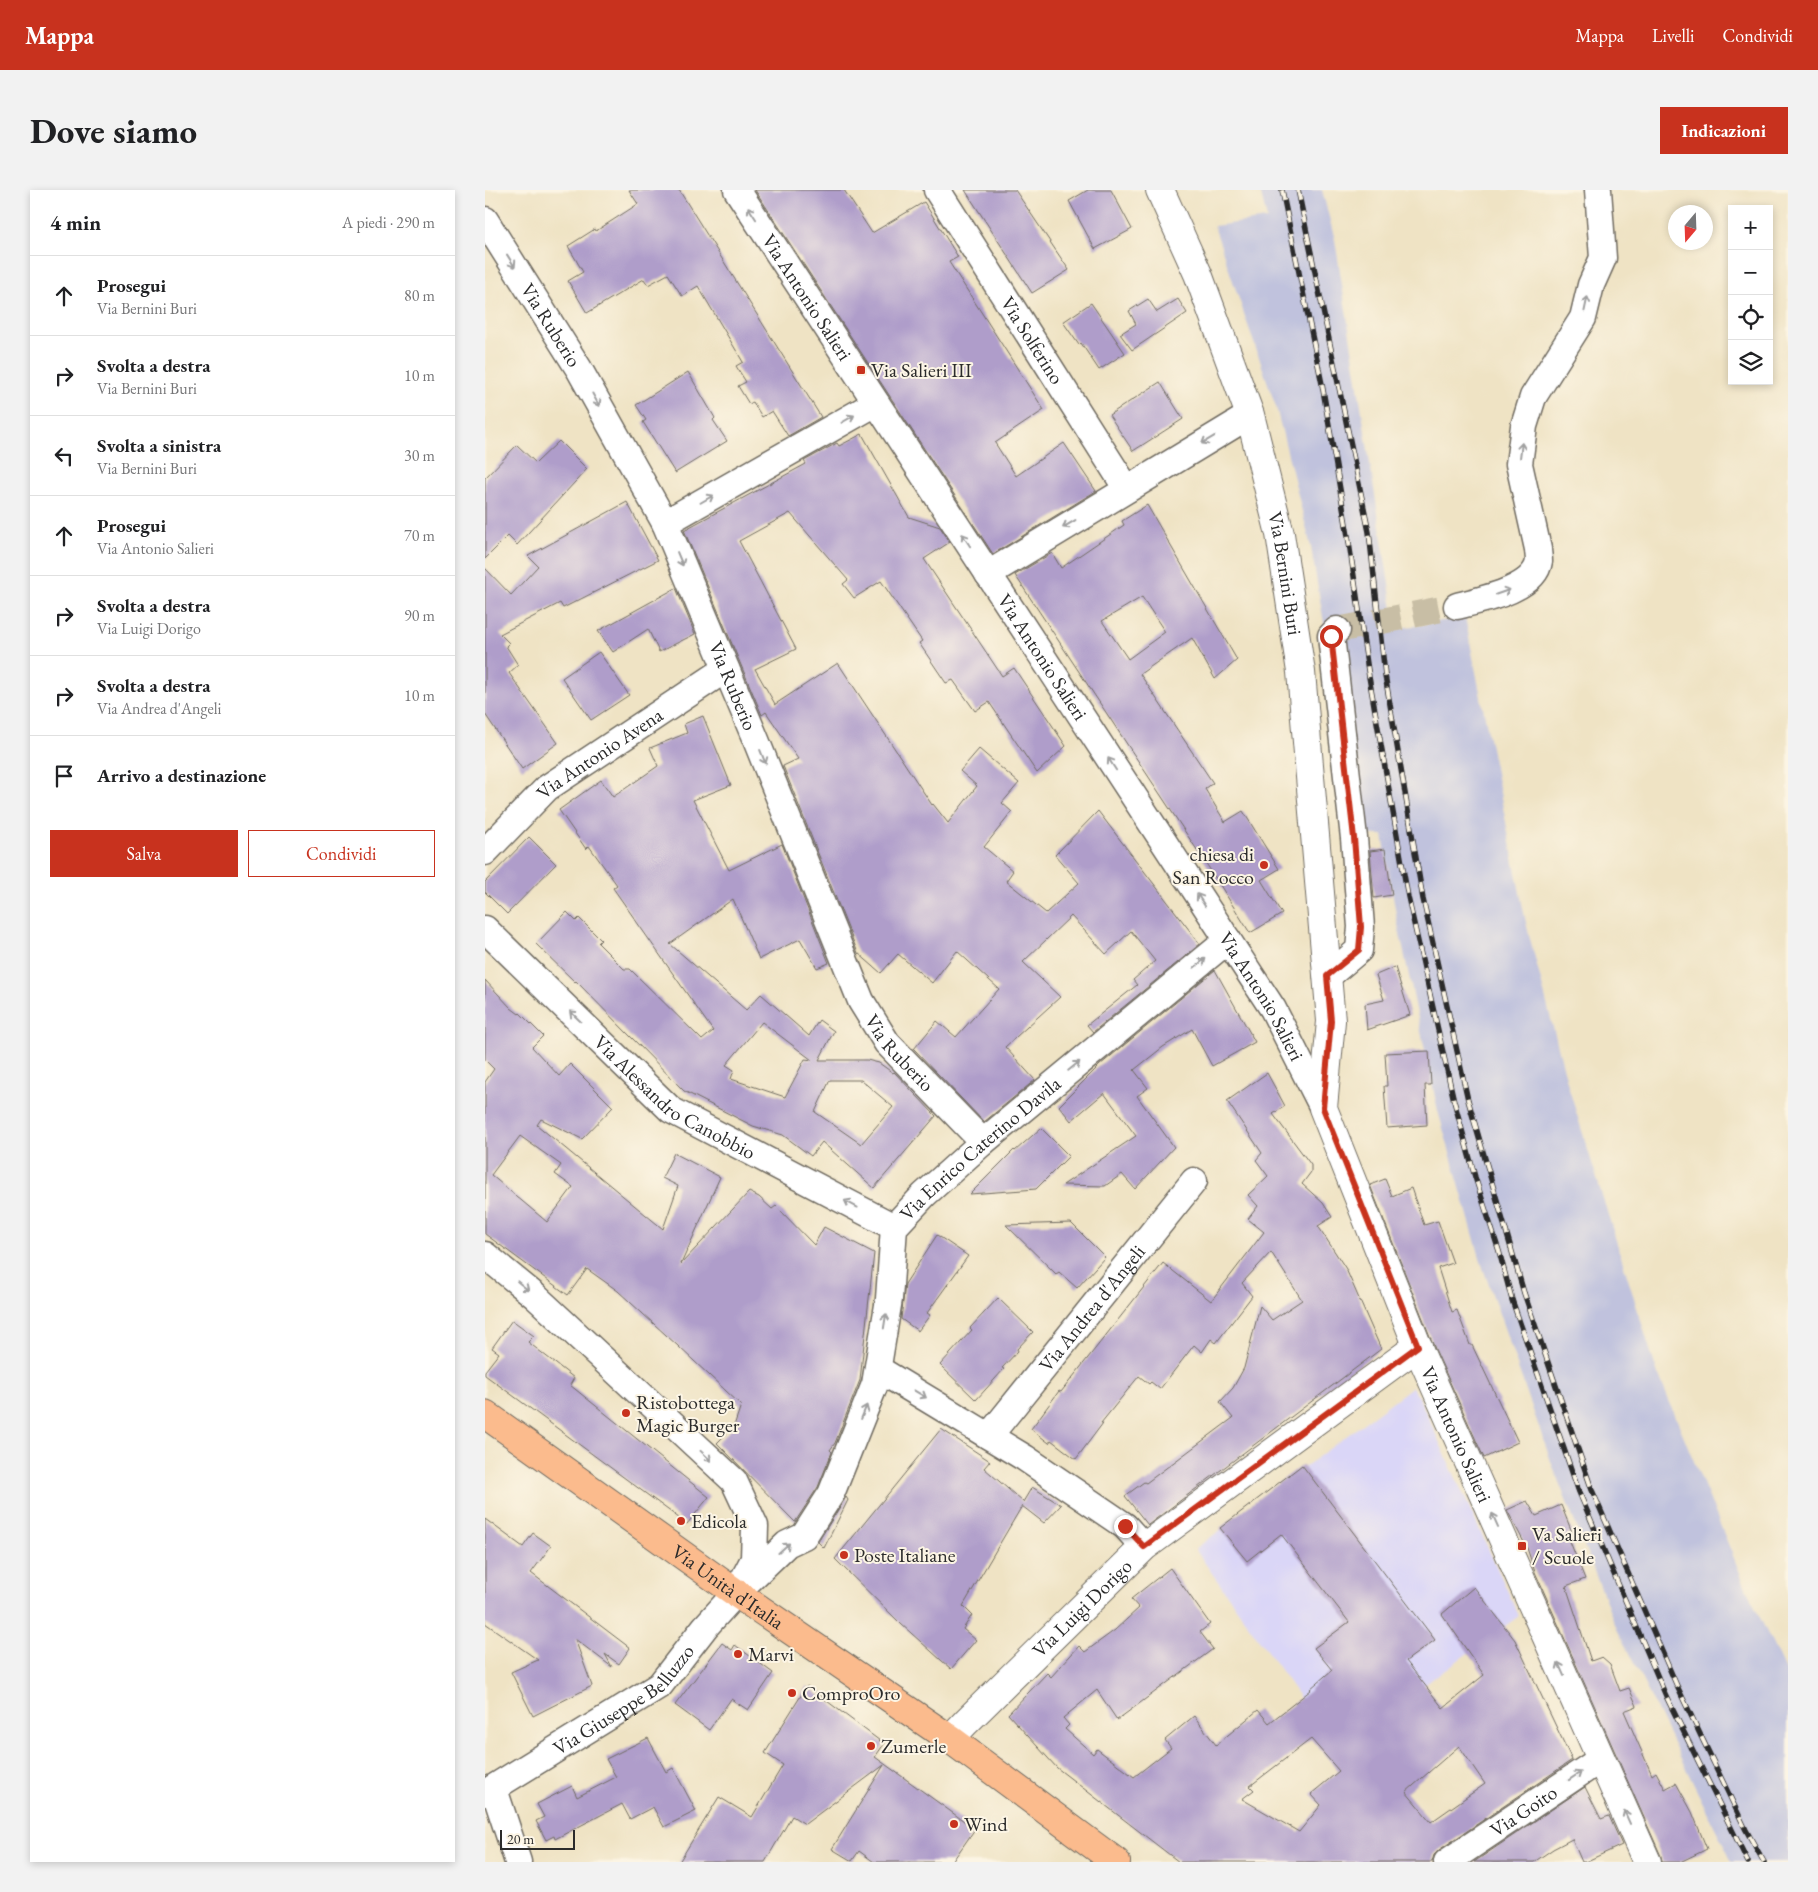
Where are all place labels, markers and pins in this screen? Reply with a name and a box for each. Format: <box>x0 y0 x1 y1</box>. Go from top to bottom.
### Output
place label: Via Salieri III <box>871 357 972 383</box>
marker: Via Salieri III <box>855 364 867 376</box>
place label: chiesa di San Rocco <box>1173 841 1254 890</box>
marker: chiesa di San Rocco <box>1258 859 1270 871</box>
place label: Ristobottega Magic Burger <box>636 1389 740 1438</box>
marker: Ristobottega Magic Burger <box>620 1407 632 1419</box>
place label: Edicola <box>691 1508 747 1534</box>
marker: Edicola <box>675 1515 687 1527</box>
place label: Va Salieri / Scuole <box>1532 1521 1602 1570</box>
marker: Va Salieri / Scuole <box>1516 1540 1528 1552</box>
place label: Poste Italiane <box>854 1542 956 1568</box>
marker: Poste Italiane <box>838 1549 850 1561</box>
place label: Marvi <box>748 1641 794 1667</box>
marker: Marvi <box>732 1648 744 1660</box>
place label: ComproOro <box>802 1680 901 1706</box>
marker: ComproOro <box>786 1687 798 1699</box>
place label: Zumerle <box>881 1733 946 1759</box>
marker: Zumerle <box>865 1740 877 1752</box>
place label: Wind <box>964 1811 1008 1837</box>
marker: Wind <box>948 1818 960 1830</box>

